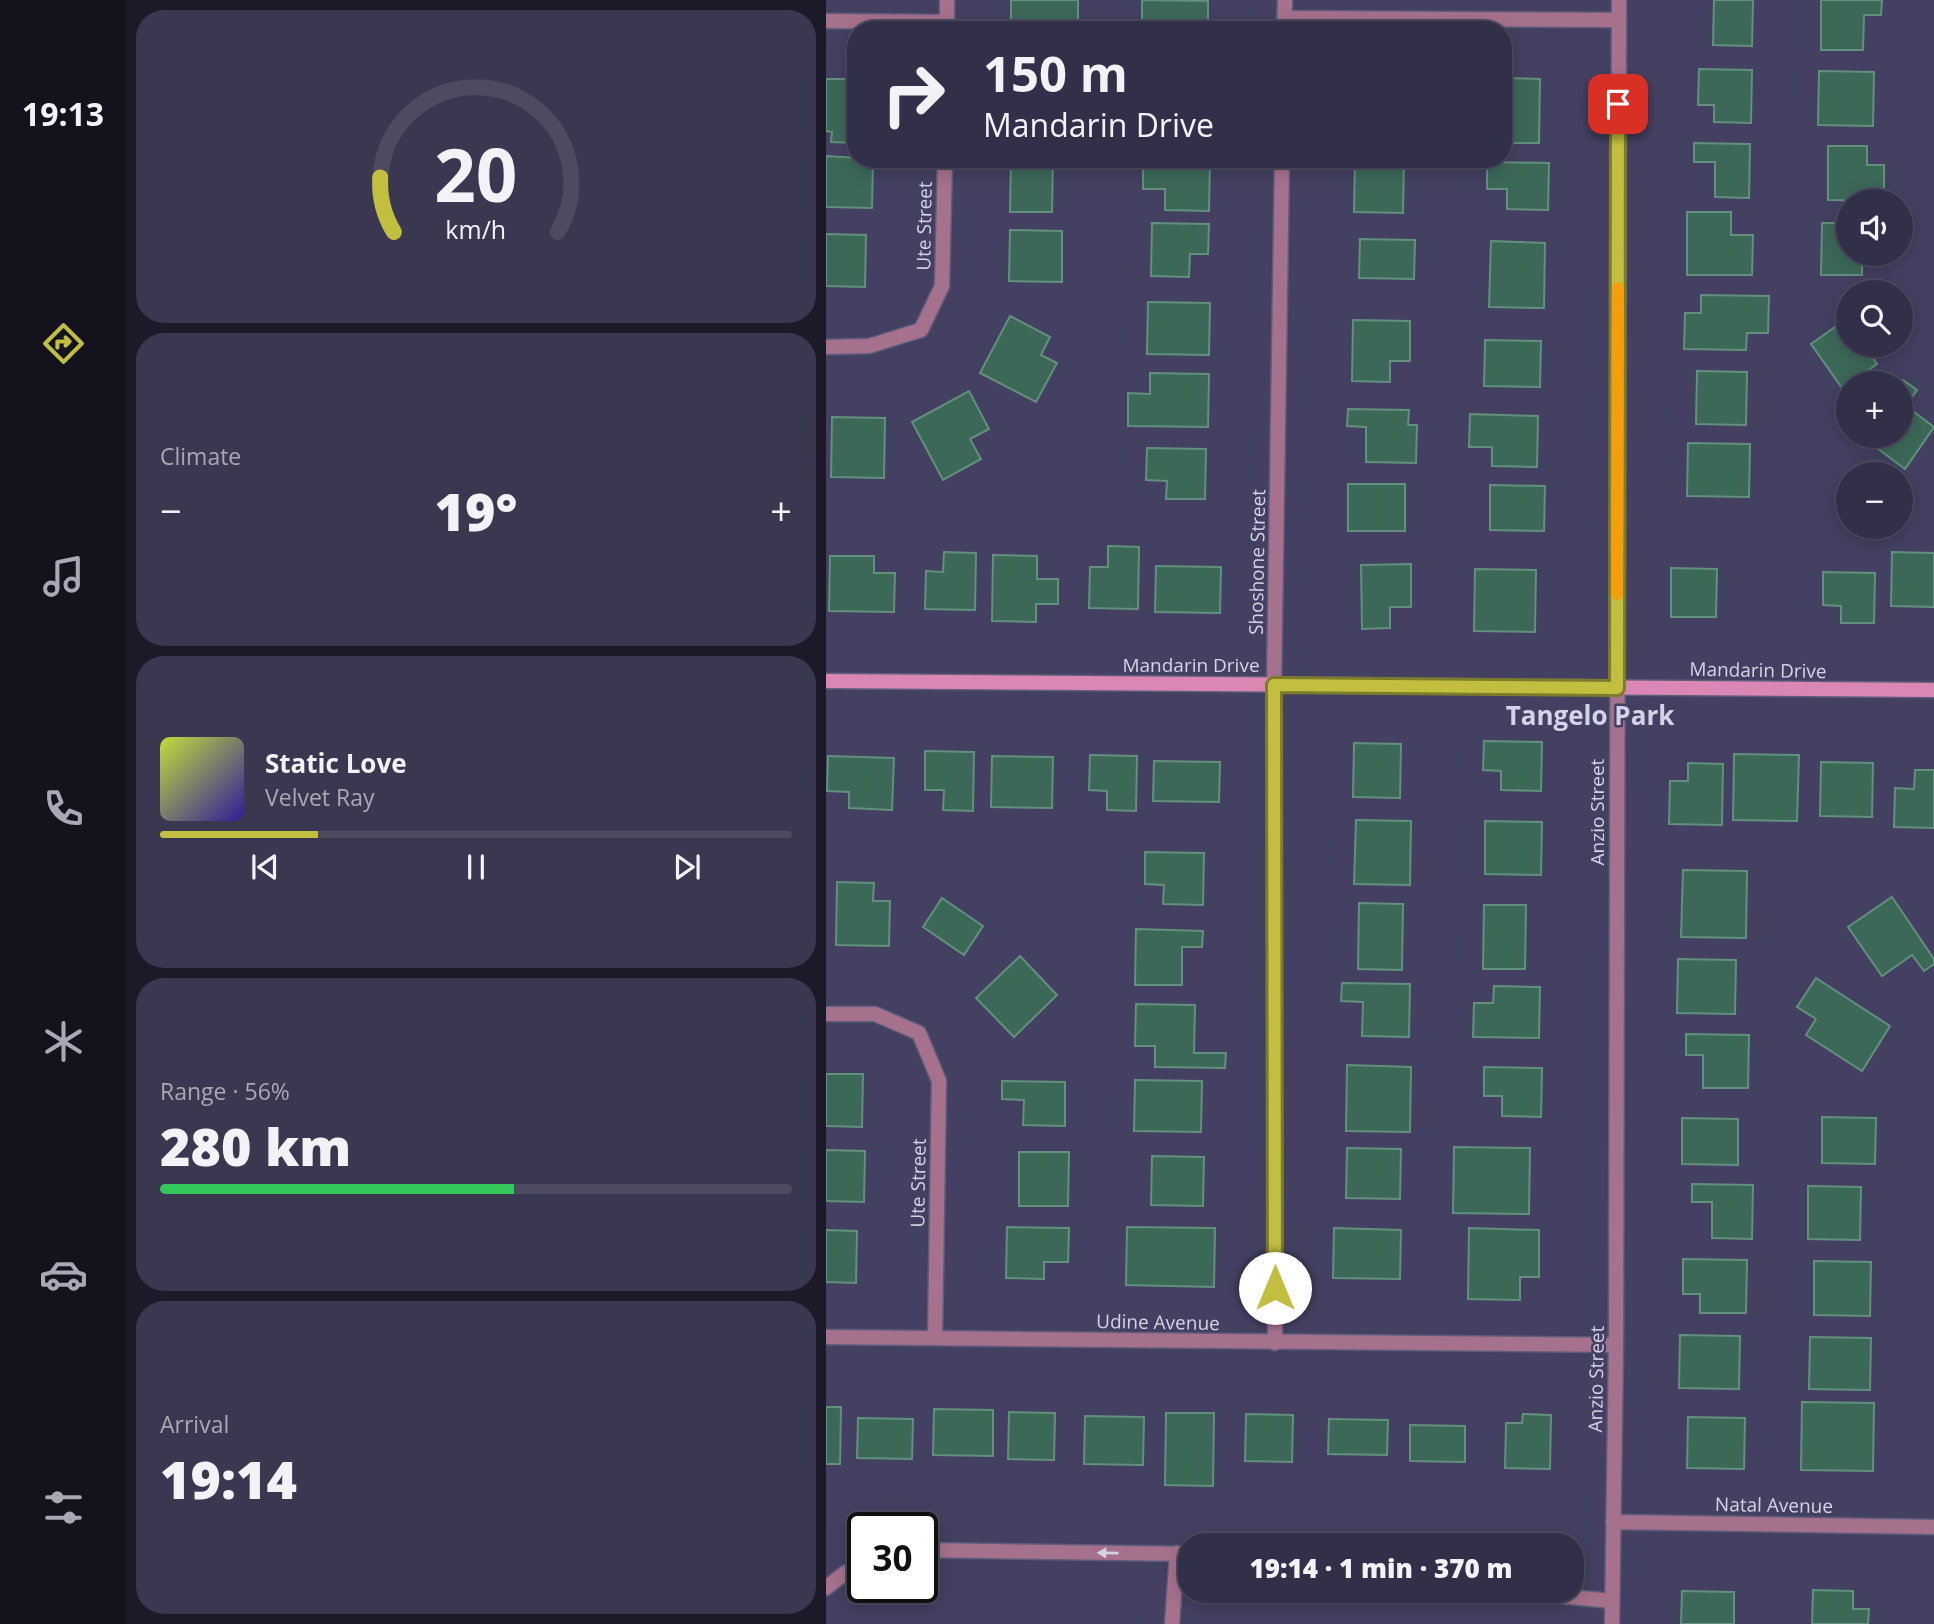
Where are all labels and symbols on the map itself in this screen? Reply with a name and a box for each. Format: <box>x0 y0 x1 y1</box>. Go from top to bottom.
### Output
pin <box>1588 74 1648 134</box>
street label: Ute Street <box>910 181 938 271</box>
street label: Shoshone Street <box>1243 489 1271 635</box>
street label: Mandarin Drive <box>1122 652 1260 678</box>
street label: Mandarin Drive <box>1689 656 1827 684</box>
district label: Tangelo Park <box>1506 697 1675 733</box>
street label: Anzio Street <box>1584 758 1610 865</box>
street label: Ute Street <box>904 1138 932 1228</box>
position arrow <box>1238 1251 1312 1325</box>
street label: Udine Avenue <box>1096 1308 1220 1336</box>
street label: Anzio Street <box>1582 1325 1610 1433</box>
street label: Natal Avenue <box>1715 1491 1833 1519</box>
speed limit sign: 30 <box>847 1512 938 1603</box>
one-way arrow <box>1097 1547 1119 1558</box>

